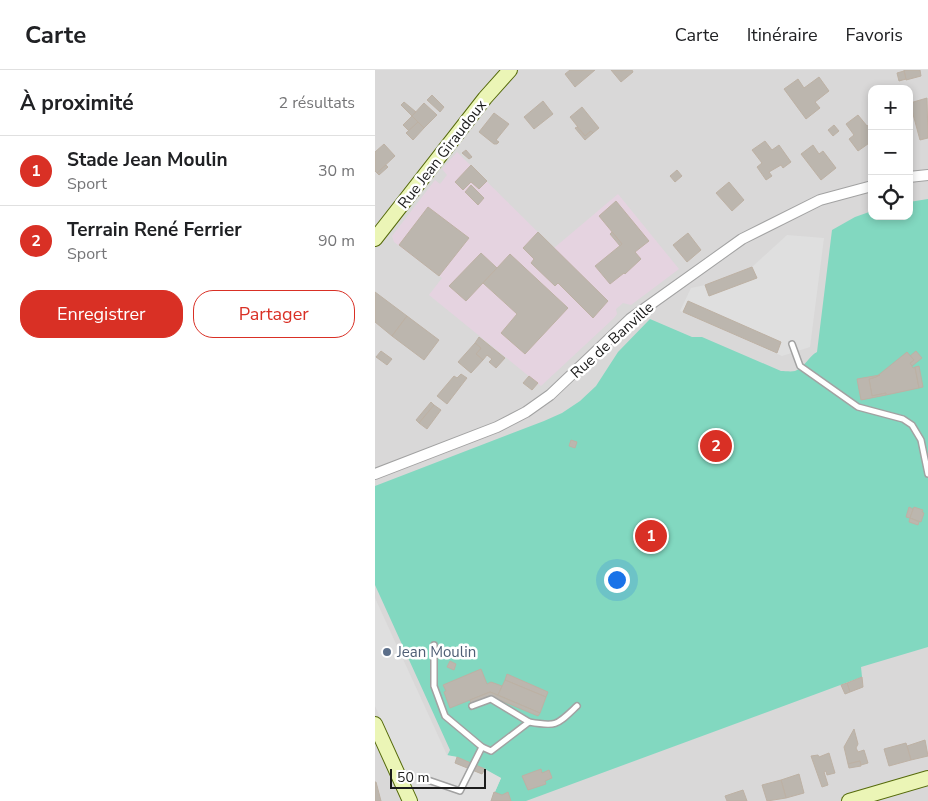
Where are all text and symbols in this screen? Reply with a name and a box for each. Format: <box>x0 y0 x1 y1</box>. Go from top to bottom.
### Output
text: Carte <box>25 19 86 51</box>
text: Carte <box>675 23 719 47</box>
text: Itinéraire <box>747 23 818 47</box>
text: Favoris <box>846 23 903 47</box>
map controls <box>868 85 913 220</box>
button: + <box>868 85 913 130</box>
text: À proximité <box>20 89 134 117</box>
text: 2 résultats <box>279 92 355 114</box>
street label: Rue Jean Giraudoux <box>393 95 491 213</box>
button: − <box>868 130 913 175</box>
text: Stade Jean Moulin <box>67 147 228 173</box>
text: 1 <box>31 160 41 182</box>
text: 30 m <box>318 160 355 182</box>
text: Sport <box>67 173 107 195</box>
button: locate <box>868 175 913 220</box>
text: Terrain René Ferrier <box>67 217 242 243</box>
text: 2 <box>31 230 41 252</box>
text: 90 m <box>318 230 355 252</box>
text: Sport <box>67 243 107 265</box>
button: Enregistrer <box>20 290 183 338</box>
button: Partager <box>193 290 355 338</box>
street label: Rue de Banville <box>566 297 658 383</box>
pin: 2 <box>700 427 732 465</box>
pin: 1 <box>635 517 667 555</box>
your location <box>604 567 630 593</box>
place label: Jean Moulin <box>396 642 476 662</box>
marker: Jean Moulin <box>381 646 393 658</box>
scale bar <box>390 766 486 789</box>
text: 50 m <box>397 768 429 787</box>

